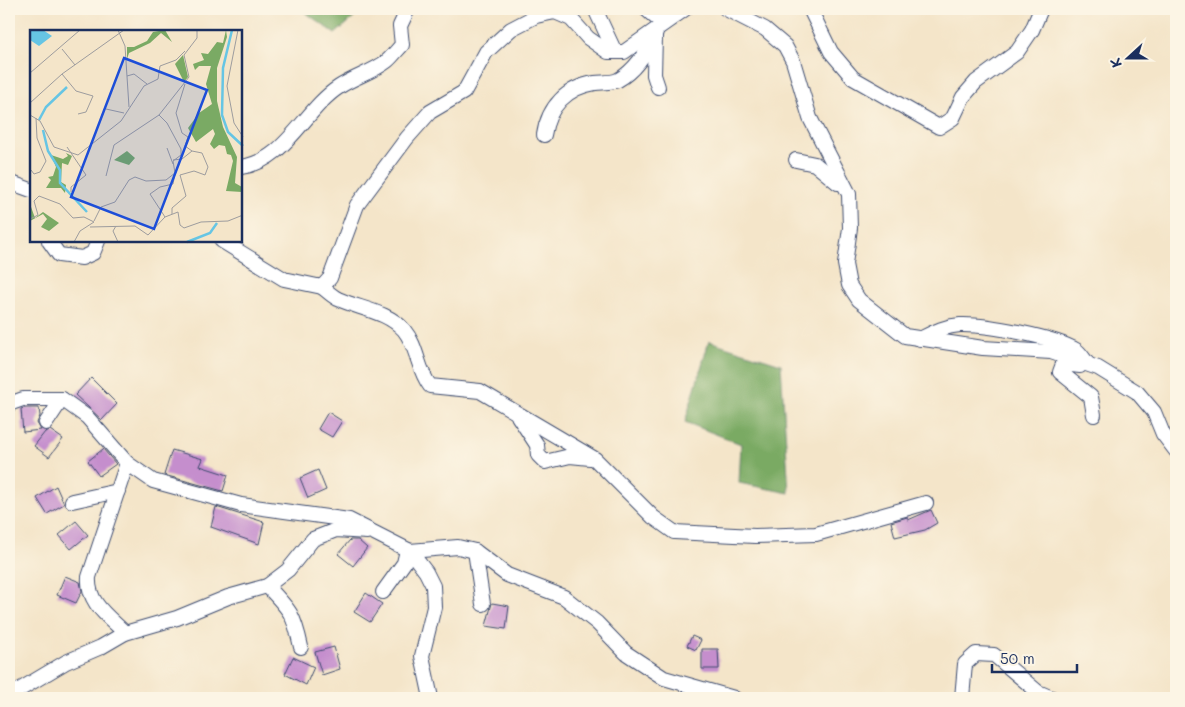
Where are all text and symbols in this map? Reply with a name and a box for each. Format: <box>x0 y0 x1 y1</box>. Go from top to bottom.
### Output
inset map <box>30 30 242 242</box>
north arrow <box>1102 32 1152 82</box>
text: K <box>1105 55 1126 71</box>
scale bar <box>992 642 1078 674</box>
text: 50 m <box>1000 648 1035 668</box>

